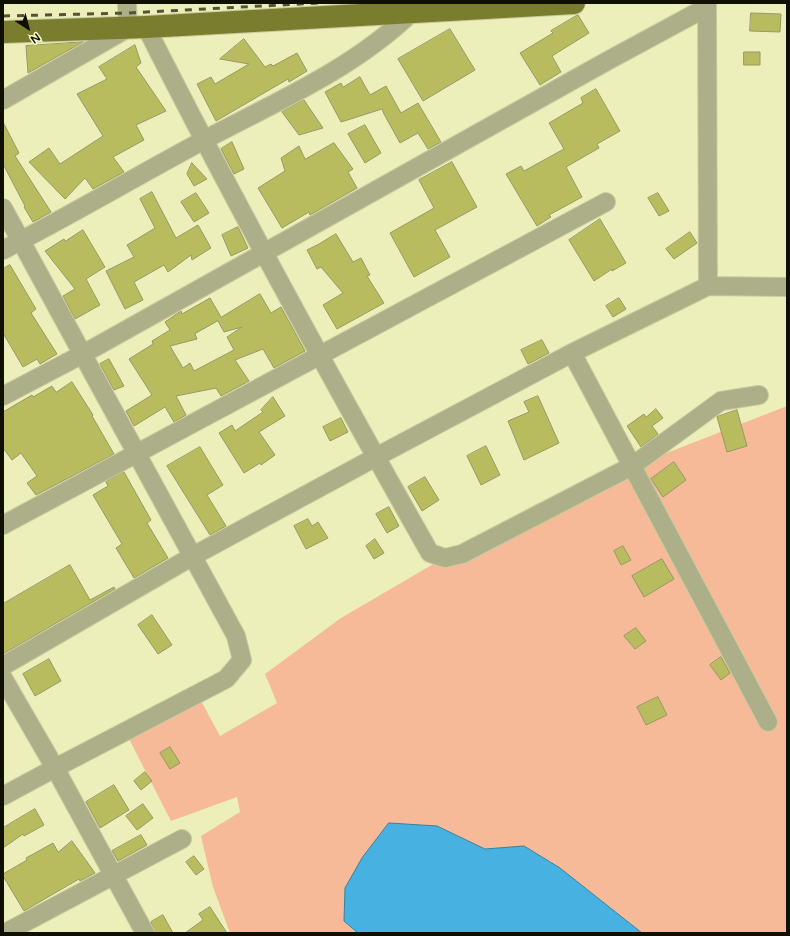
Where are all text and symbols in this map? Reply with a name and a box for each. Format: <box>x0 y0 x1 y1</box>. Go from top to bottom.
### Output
north arrow <box>8 8 48 48</box>
text: N <box>28 30 43 46</box>

